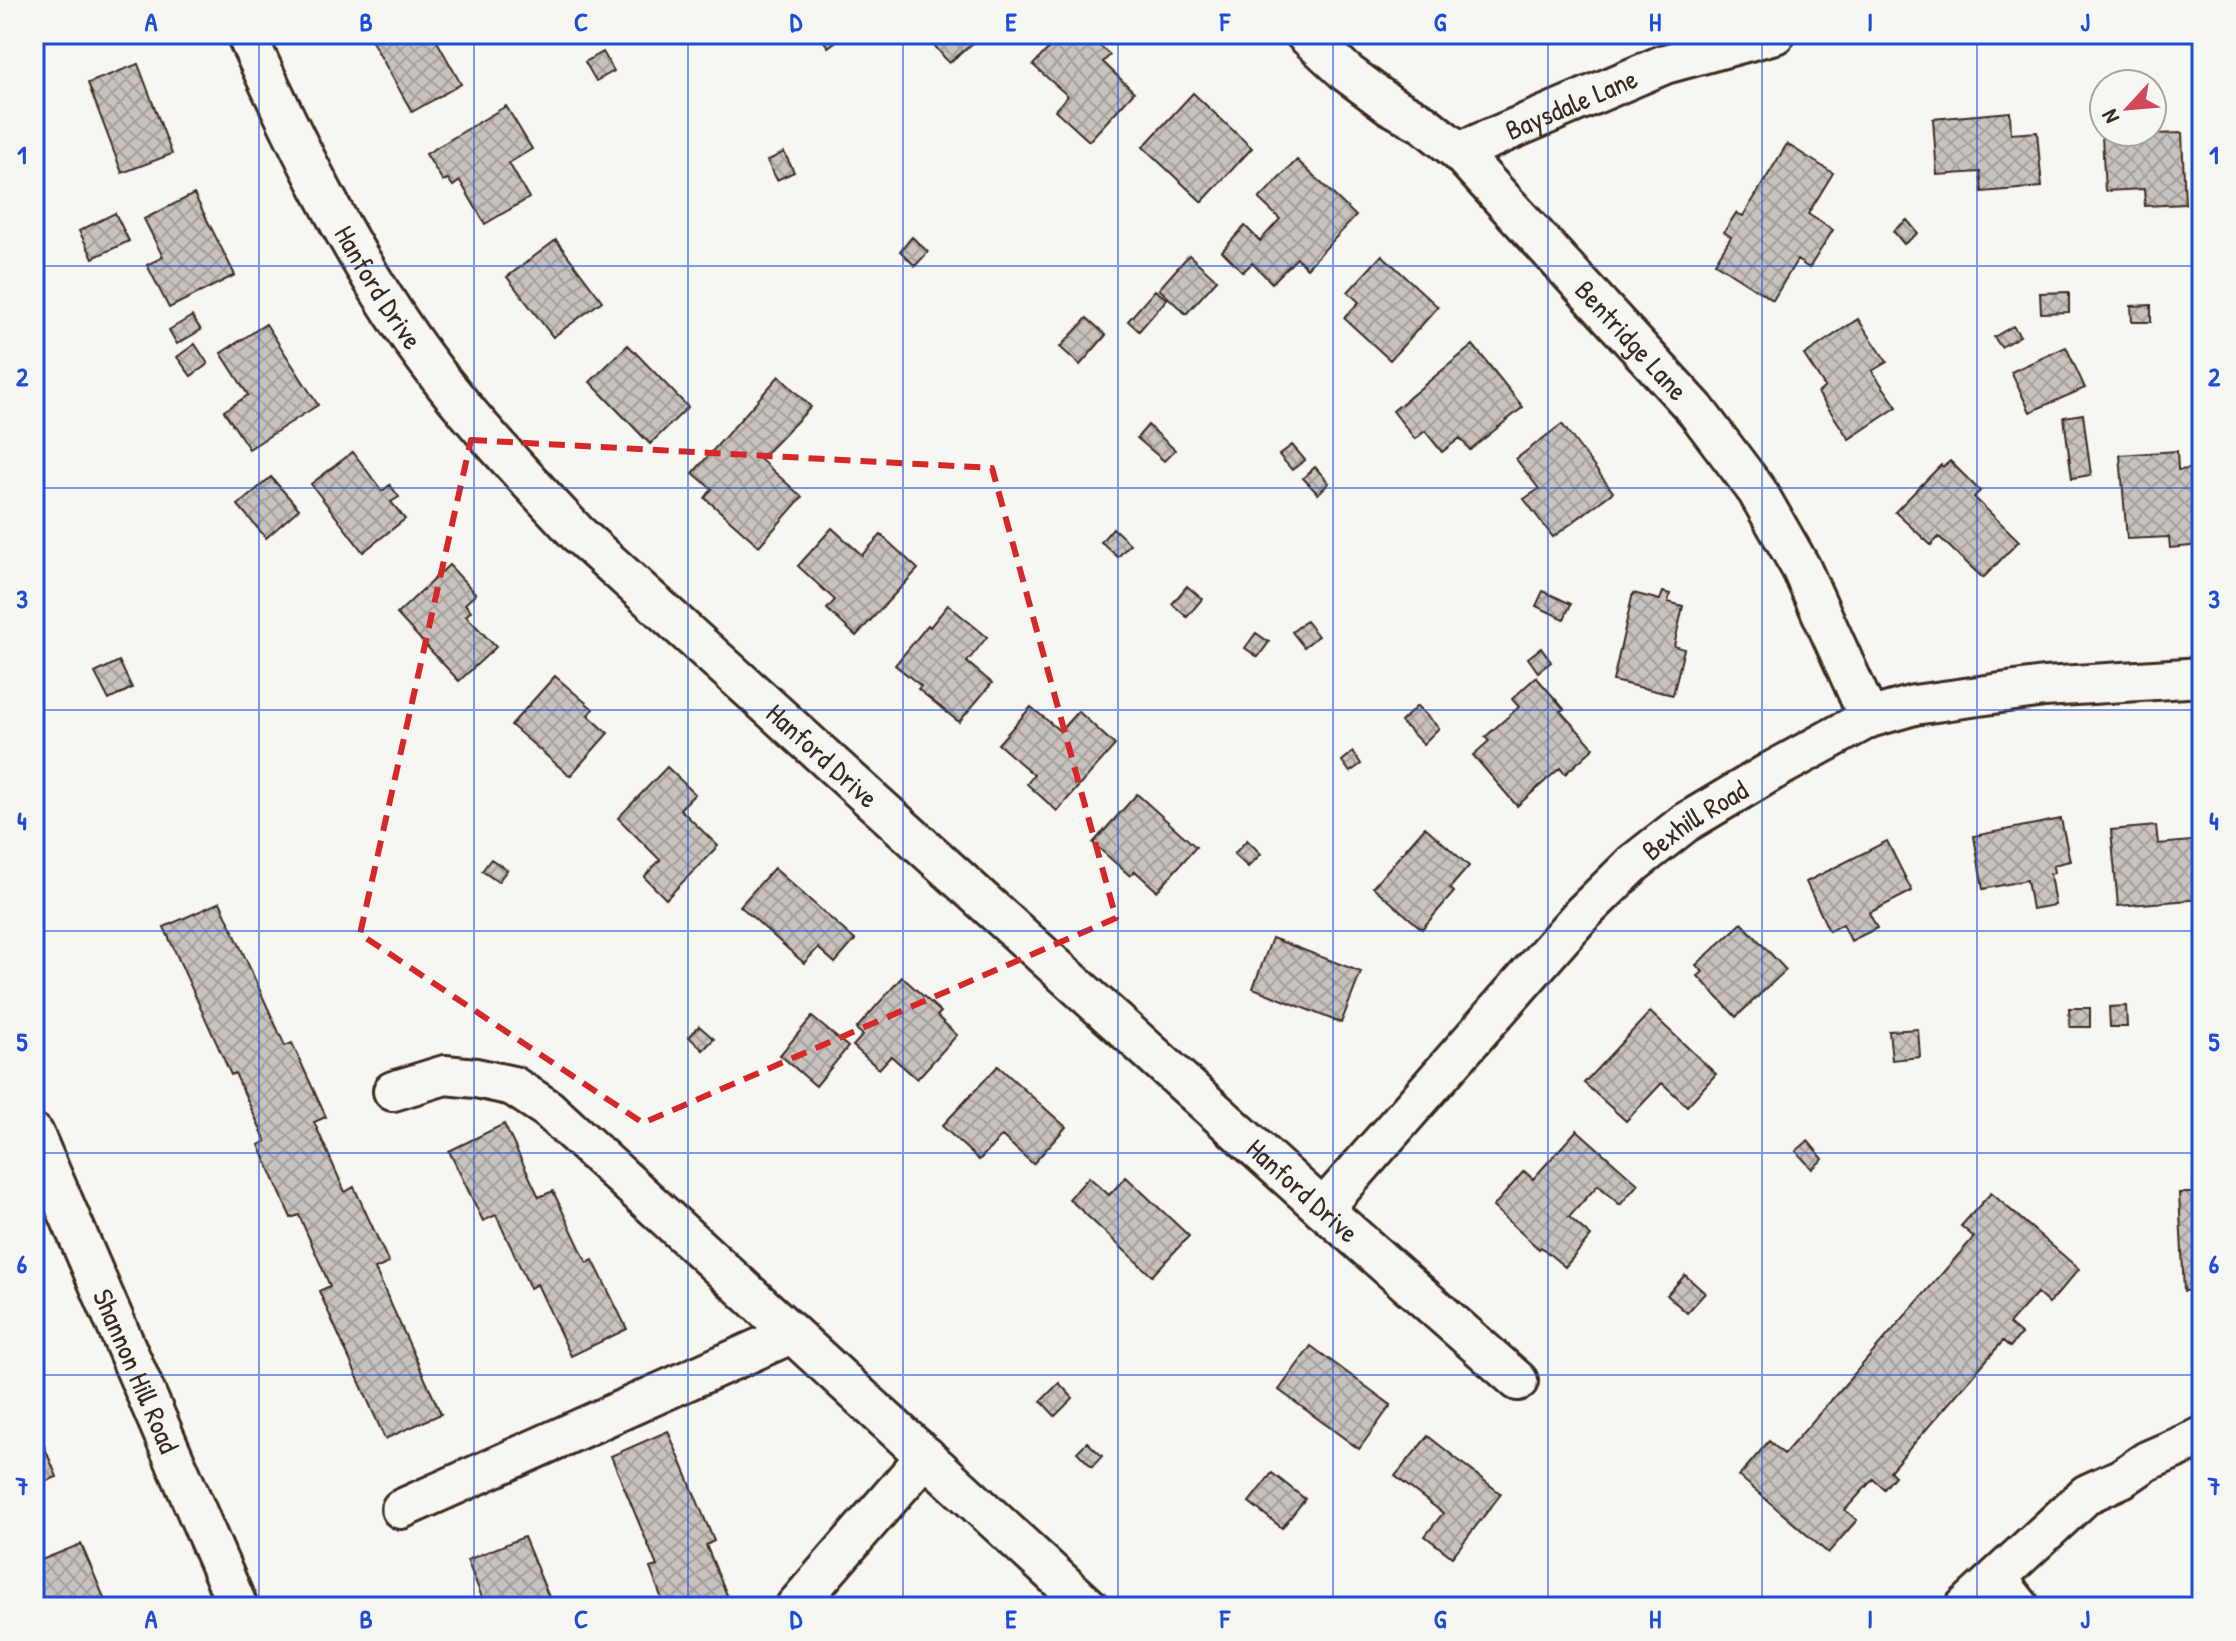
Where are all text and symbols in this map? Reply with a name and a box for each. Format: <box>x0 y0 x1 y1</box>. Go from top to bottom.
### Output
text: A <box>145 4 158 39</box>
text: B <box>359 4 373 39</box>
text: C <box>574 4 588 39</box>
text: D <box>790 4 803 39</box>
text: E <box>1005 4 1017 39</box>
text: F <box>1219 4 1231 39</box>
text: G <box>1434 4 1447 39</box>
text: H <box>1649 4 1661 39</box>
text: I <box>1867 4 1873 39</box>
text: J <box>2080 4 2090 39</box>
street label: Baysdale Lane <box>1499 59 1643 149</box>
north arrow <box>2088 68 2168 148</box>
text: N <box>2094 105 2126 129</box>
text: 1 <box>17 137 27 172</box>
text: 1 <box>2209 137 2219 172</box>
street label: Hanford Drive <box>326 219 431 357</box>
street label: Bentridge Lane <box>1567 272 1697 408</box>
text: 2 <box>16 359 29 394</box>
text: 2 <box>2208 359 2221 394</box>
text: 3 <box>16 581 28 616</box>
text: 3 <box>2208 581 2220 616</box>
street label: Hanford Drive <box>758 695 887 816</box>
street label: Bexhill Road <box>1634 771 1755 869</box>
text: 4 <box>17 803 27 838</box>
text: 4 <box>2209 803 2219 838</box>
text: 5 <box>17 1024 28 1059</box>
text: 5 <box>2209 1024 2220 1059</box>
street label: Hanford Drive <box>1238 1130 1367 1251</box>
text: 6 <box>17 1246 28 1281</box>
text: 6 <box>2209 1246 2220 1281</box>
street label: Shannon Hill Road <box>84 1283 188 1459</box>
text: 7 <box>15 1468 29 1503</box>
text: 7 <box>2207 1468 2221 1503</box>
text: A <box>145 1601 158 1636</box>
text: B <box>359 1601 373 1636</box>
text: C <box>574 1601 588 1636</box>
text: D <box>790 1601 803 1636</box>
text: E <box>1005 1601 1017 1636</box>
text: F <box>1219 1601 1231 1636</box>
text: G <box>1434 1601 1447 1636</box>
text: H <box>1649 1601 1661 1636</box>
text: I <box>1867 1601 1873 1636</box>
text: J <box>2080 1601 2090 1636</box>

